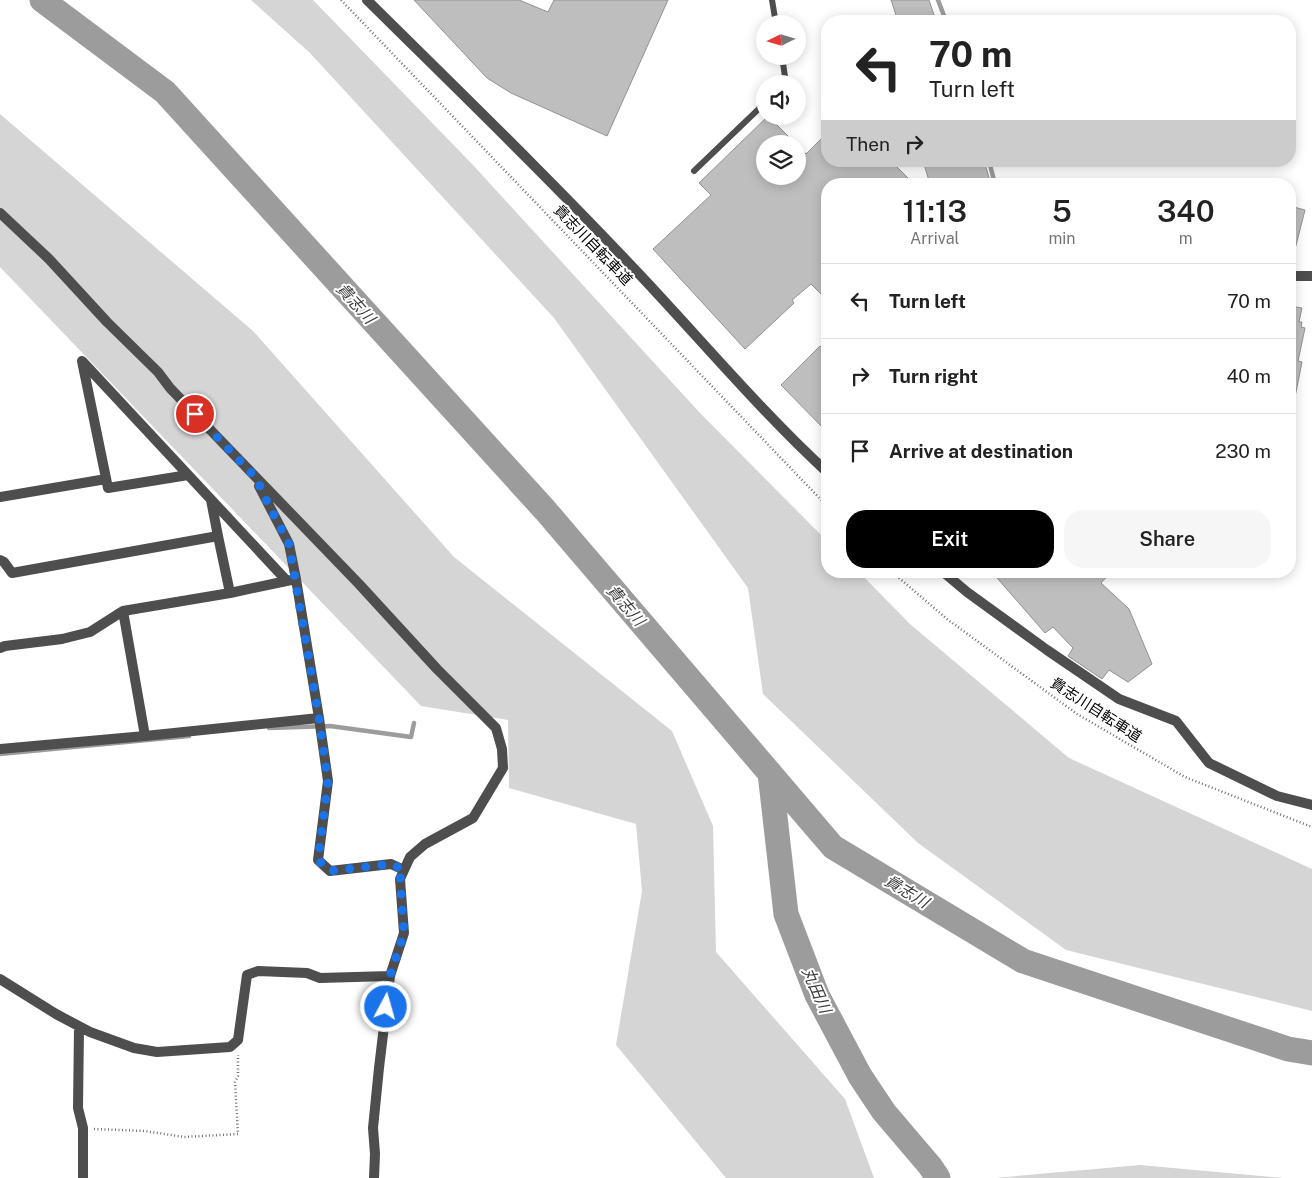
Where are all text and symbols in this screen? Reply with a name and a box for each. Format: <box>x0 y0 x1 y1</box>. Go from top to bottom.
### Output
north arrow <box>756 15 806 65</box>
map controls <box>756 15 806 185</box>
text: 70 m <box>929 34 1012 75</box>
icon: left <box>846 35 911 100</box>
button: sound <box>756 75 806 125</box>
text: Turn left <box>929 76 1015 102</box>
icon: right <box>900 130 928 158</box>
text: Then <box>846 133 890 155</box>
button: layers <box>756 135 806 185</box>
text: 11:13 <box>902 193 967 229</box>
text: 5 <box>1052 193 1072 229</box>
text: 340 <box>1157 193 1215 229</box>
street label: 貴志川自転車道 <box>551 201 636 288</box>
text: Arrival <box>910 229 959 248</box>
text: min <box>1048 229 1076 248</box>
text: m <box>1179 229 1193 248</box>
water label: 貴志川 <box>333 279 380 329</box>
icon: left <box>846 287 874 315</box>
text: Turn left <box>889 290 966 312</box>
text: 70 m <box>1227 290 1271 312</box>
icon: right <box>846 362 874 390</box>
text: Turn right <box>889 365 978 387</box>
text: 40 m <box>1226 365 1271 387</box>
pin <box>174 393 216 435</box>
icon: arrive <box>181 400 209 428</box>
icon: arrive <box>846 437 874 465</box>
text: Arrive at destination <box>889 440 1073 462</box>
text: 230 m <box>1215 440 1271 462</box>
button: Exit <box>846 510 1054 568</box>
button: Share <box>1064 510 1271 568</box>
water label: 貴志川 <box>603 581 650 631</box>
street label: 貴志川自転車道 <box>1048 674 1145 745</box>
water label: 貴志川 <box>881 871 934 913</box>
water label: 丸田川 <box>798 964 836 1018</box>
position arrow <box>359 980 411 1032</box>

